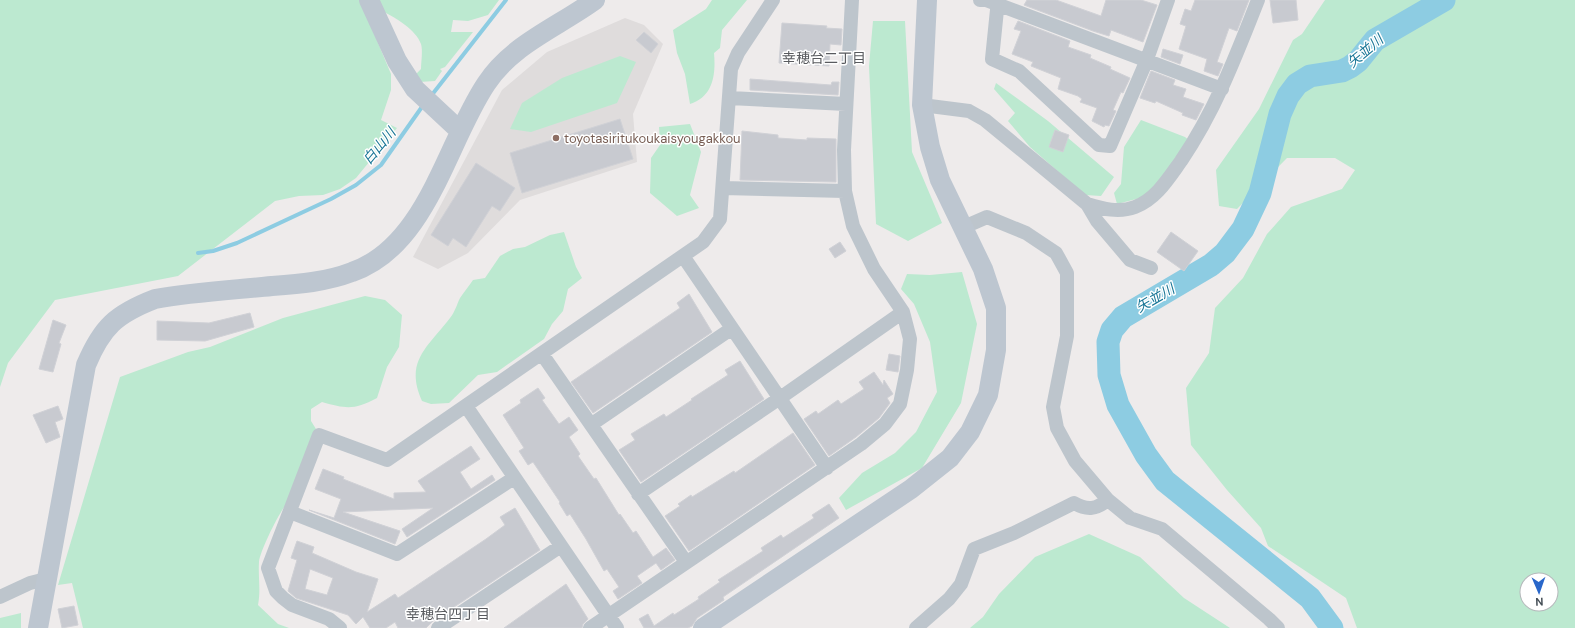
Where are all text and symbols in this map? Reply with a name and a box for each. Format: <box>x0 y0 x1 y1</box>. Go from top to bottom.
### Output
water label: 矢並川 <box>1343 29 1388 71</box>
district label: 幸穂台二丁目 <box>782 49 866 67</box>
water label: 白山川 <box>359 123 401 168</box>
place label: toyotasiritukoukaisyougakkou <box>564 130 741 147</box>
marker: toyotasiritukoukaisyougakkou <box>551 133 561 143</box>
water label: 矢並川 <box>1132 279 1179 316</box>
north arrow <box>1519 572 1559 612</box>
text: N <box>1535 595 1544 609</box>
district label: 幸穂台四丁目 <box>406 605 490 623</box>

